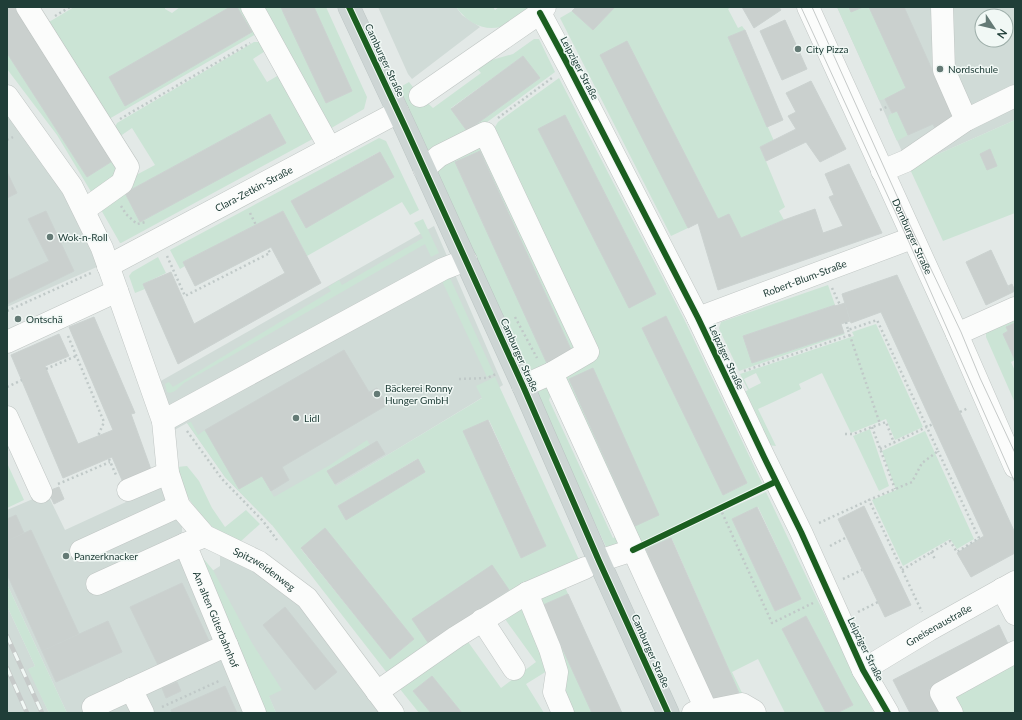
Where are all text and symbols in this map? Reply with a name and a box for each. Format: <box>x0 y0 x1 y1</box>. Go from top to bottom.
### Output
north arrow <box>974 8 1014 48</box>
street label: Camburger Straße <box>363 21 407 99</box>
text: N <box>995 27 1010 41</box>
street label: Leipziger Straße <box>558 34 602 102</box>
place label: City Pizza <box>806 43 849 55</box>
marker: City Pizza <box>793 44 803 54</box>
place label: Nordschule <box>948 63 998 75</box>
marker: Nordschule <box>935 64 945 74</box>
street label: Clara-Zetkin-Straße <box>213 163 295 214</box>
street label: Dornburger Straße <box>890 197 935 276</box>
place label: Wok-n-Roll <box>58 231 108 243</box>
marker: Wok-n-Roll <box>45 232 55 242</box>
street label: Robert-Blum-Straße <box>761 257 848 299</box>
place label: Ontschä <box>26 313 63 325</box>
marker: Ontschä <box>13 314 23 324</box>
street label: Camburger Straße <box>498 316 542 394</box>
street label: Leipziger Straße <box>707 323 747 391</box>
place label: Bäckerei Ronny Hunger GmbH <box>385 382 454 406</box>
marker: Bäckerei Ronny Hunger GmbH <box>372 389 382 399</box>
place label: Lidl <box>304 412 320 424</box>
marker: Lidl <box>291 413 301 423</box>
street label: Spitzweidenweg <box>231 545 298 593</box>
place label: Panzerknacker <box>74 550 138 562</box>
marker: Panzerknacker <box>61 551 71 561</box>
street label: Am alten Güterbahnhof <box>191 569 242 670</box>
street label: Gneisenaustraße <box>904 601 974 649</box>
street label: Camburger Straße <box>629 612 673 690</box>
street label: Leipziger Straße <box>845 615 887 683</box>

